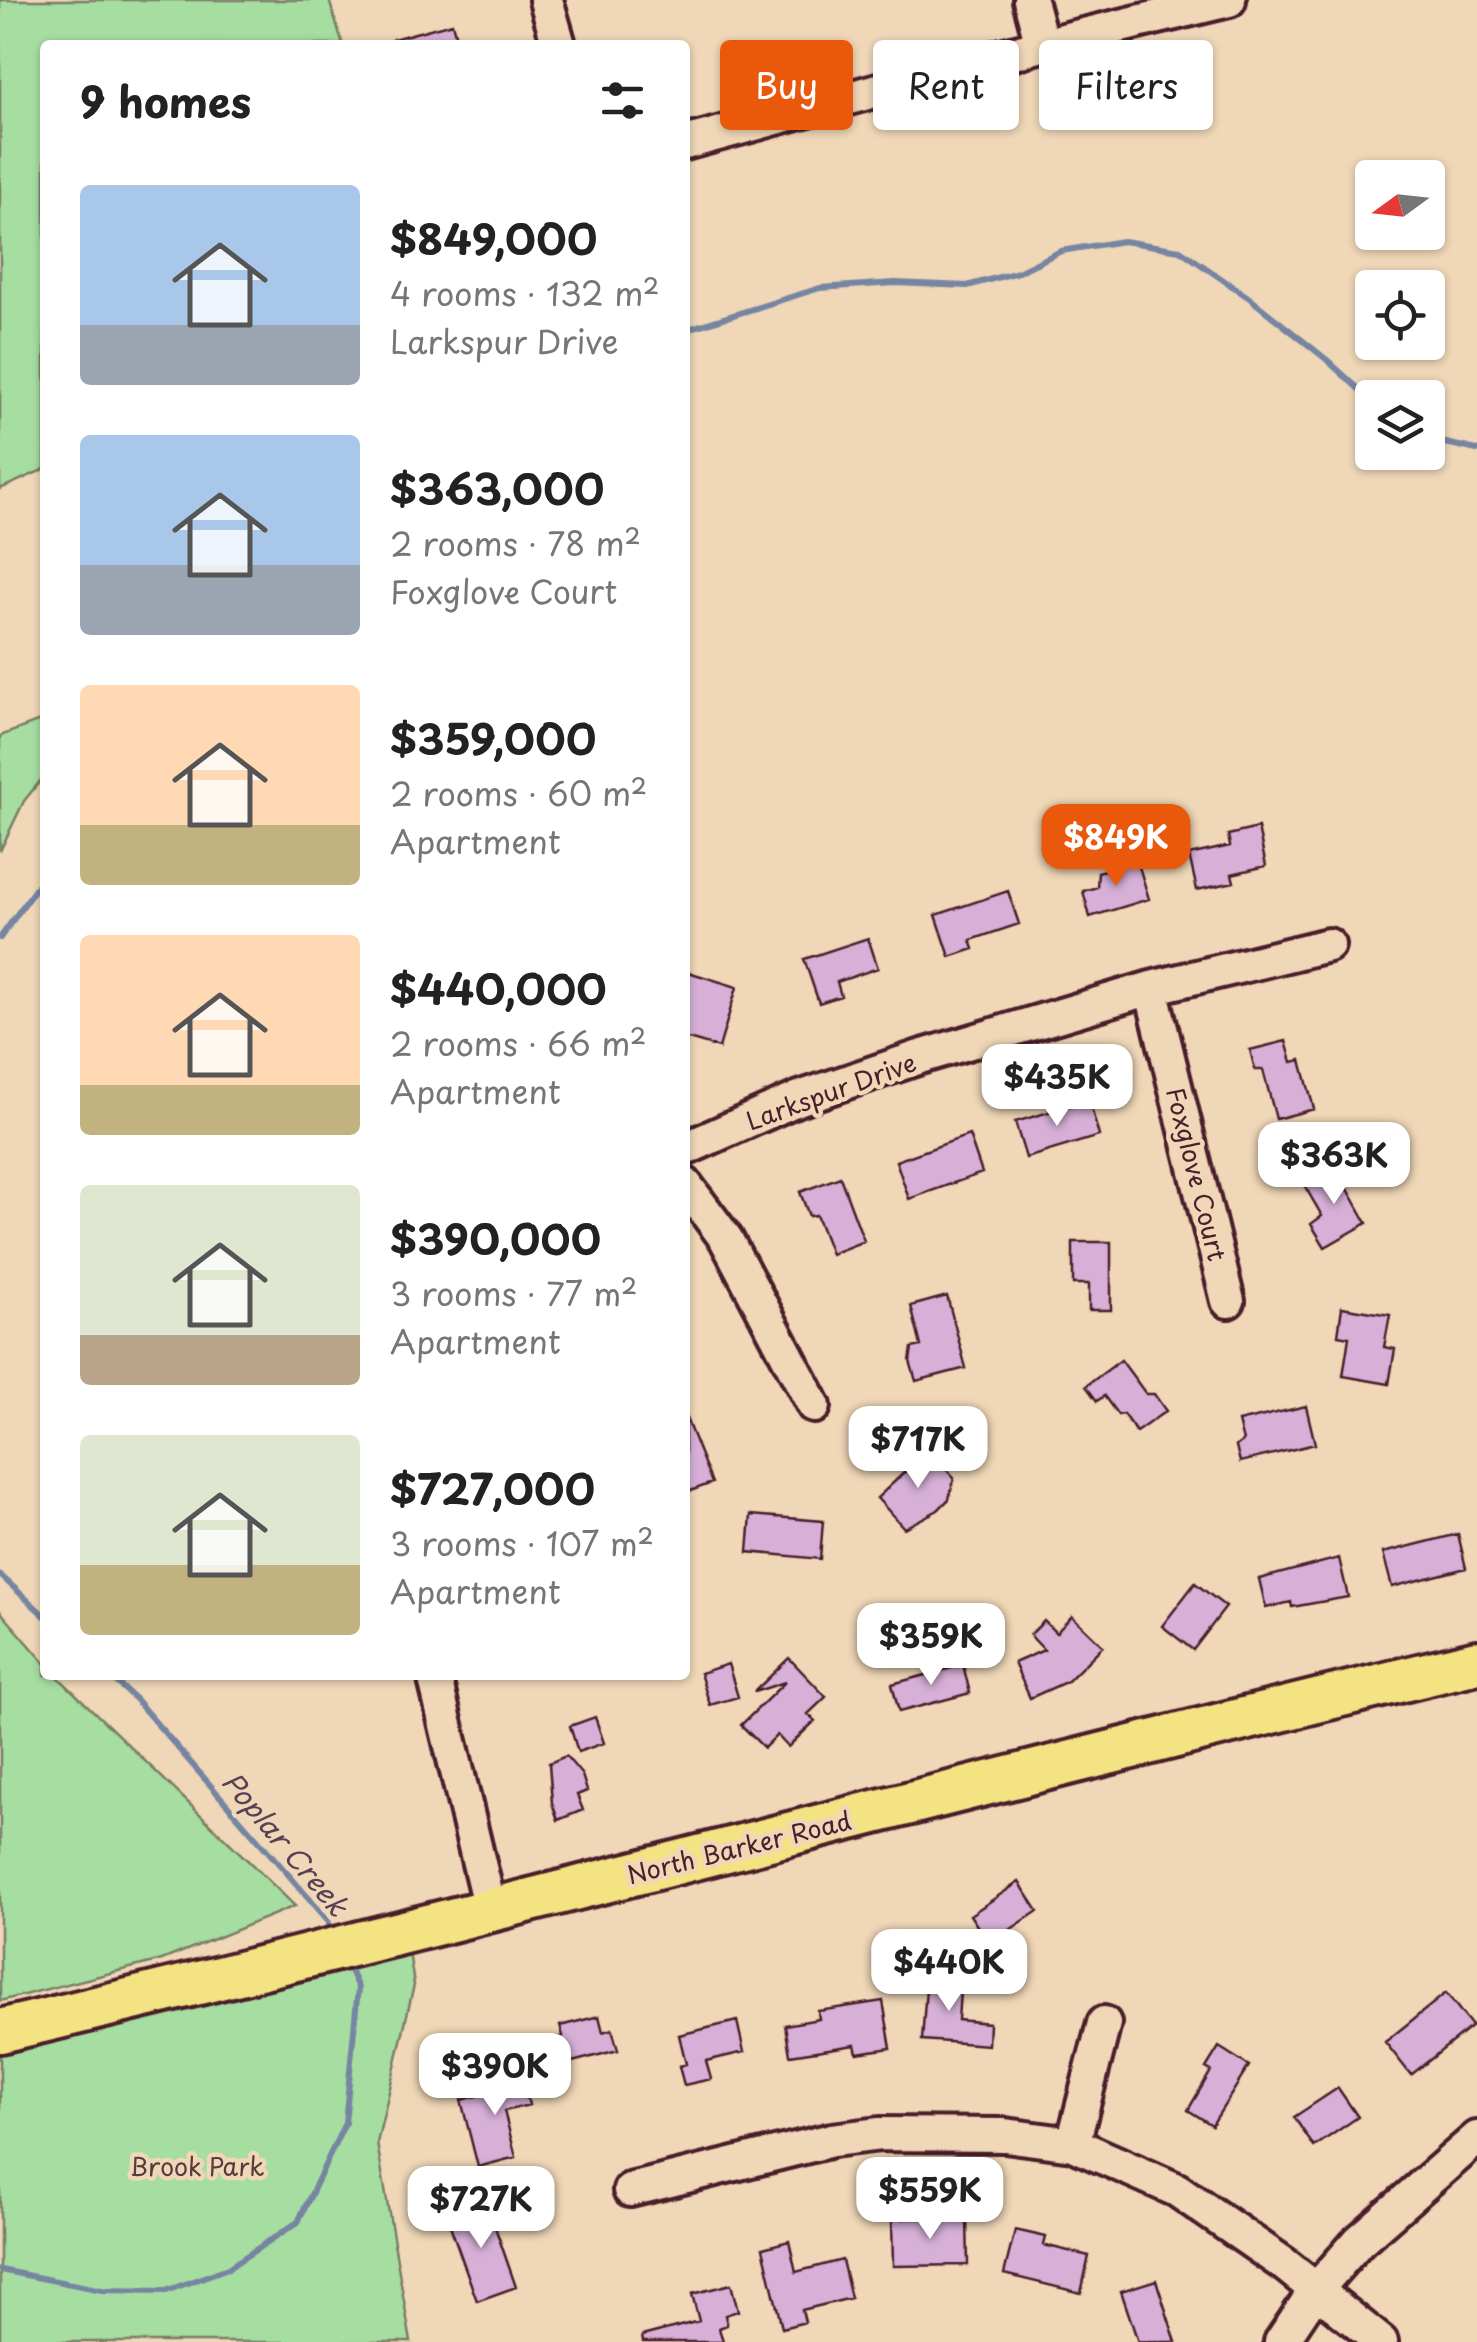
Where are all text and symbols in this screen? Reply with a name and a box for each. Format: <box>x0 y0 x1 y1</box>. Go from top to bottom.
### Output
chip: Buy <box>720 40 853 130</box>
chip: Rent <box>873 40 1019 130</box>
chip: Filters <box>1039 40 1213 130</box>
text: 9 homes <box>80 69 251 132</box>
icon: filters <box>595 73 650 128</box>
north arrow <box>1355 160 1445 250</box>
map controls <box>1355 160 1445 470</box>
text: $849,000 <box>390 206 597 269</box>
icon: home <box>160 225 280 345</box>
text: 4 rooms · 132 m² <box>390 269 660 317</box>
button: locate <box>1355 270 1445 360</box>
text: Larkspur Drive <box>390 317 618 365</box>
button: layers <box>1355 380 1445 470</box>
text: $363,000 <box>390 456 604 519</box>
icon: home <box>160 475 280 595</box>
text: 2 rooms · 78 m² <box>390 519 641 567</box>
text: Foxglove Court <box>390 567 617 615</box>
text: $359,000 <box>390 706 596 769</box>
icon: home <box>160 725 280 845</box>
text: 2 rooms · 60 m² <box>390 769 647 817</box>
pin: $849K <box>1046 804 1186 889</box>
text: $849K <box>1063 812 1169 860</box>
text: Apartment <box>390 817 561 865</box>
text: $440,000 <box>390 956 607 1019</box>
icon: home <box>160 975 280 1095</box>
text: 2 rooms · 66 m² <box>390 1019 647 1067</box>
street label: Larkspur Drive <box>741 1043 921 1139</box>
pin: $435K <box>987 1044 1127 1129</box>
text: $435K <box>1004 1052 1110 1100</box>
text: Apartment <box>390 1067 561 1115</box>
street label: Foxglove Court <box>1157 1083 1237 1265</box>
pin: $363K <box>1264 1122 1404 1207</box>
text: $363K <box>1280 1130 1388 1178</box>
text: $390,000 <box>390 1206 601 1269</box>
icon: home <box>160 1225 280 1345</box>
text: 3 rooms · 77 m² <box>390 1269 638 1317</box>
text: Apartment <box>390 1317 561 1365</box>
pin: $717K <box>848 1406 988 1491</box>
text: $717K <box>871 1414 965 1462</box>
text: $727,000 <box>390 1456 595 1519</box>
icon: home <box>160 1475 280 1595</box>
text: 3 rooms · 107 m² <box>390 1519 654 1567</box>
text: Apartment <box>390 1567 561 1615</box>
pin: $359K <box>861 1603 1001 1688</box>
text: $359K <box>879 1611 983 1659</box>
water label: Poplar Creek <box>213 1761 361 1926</box>
street label: North Barker Road <box>623 1801 855 1893</box>
pin: $440K <box>879 1929 1019 2014</box>
text: $440K <box>893 1937 1005 1985</box>
pin: $390K <box>425 2033 565 2118</box>
text: $390K <box>441 2041 549 2089</box>
park label: Brook Park <box>130 2147 264 2185</box>
pin: $559K <box>860 2157 1000 2242</box>
text: $559K <box>878 2165 982 2213</box>
pin: $727K <box>411 2166 551 2251</box>
text: $727K <box>430 2174 532 2222</box>

